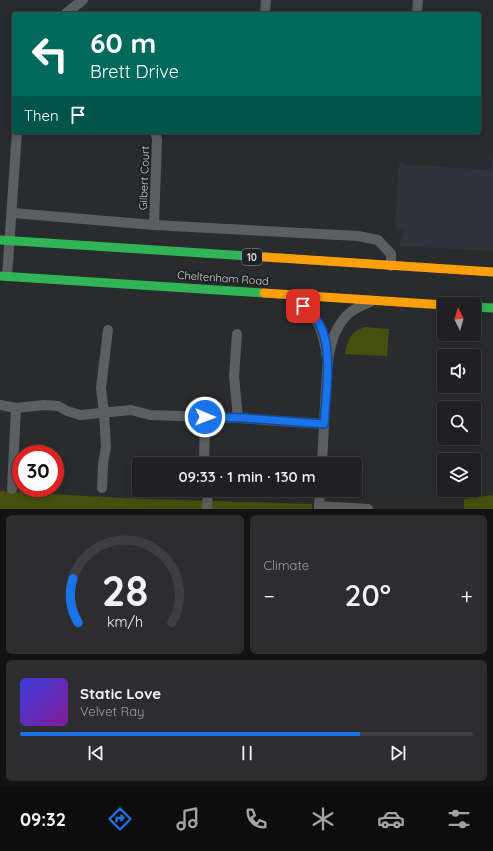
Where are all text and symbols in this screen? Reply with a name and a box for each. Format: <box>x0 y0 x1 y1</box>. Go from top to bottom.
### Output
text: 60 m <box>90 25 156 60</box>
icon: left <box>24 28 76 80</box>
text: Brett Drive <box>90 60 179 83</box>
icon: arrive <box>67 104 89 126</box>
text: Then <box>24 106 59 125</box>
street label: Gilbert Court <box>136 145 152 210</box>
road number: 10 <box>242 249 262 265</box>
street label: Cheltenham Road <box>177 268 269 288</box>
pin <box>286 289 320 323</box>
icon: arrive <box>292 295 314 317</box>
north arrow <box>437 297 481 341</box>
map controls <box>437 297 481 497</box>
button: sound <box>437 349 481 393</box>
position arrow <box>184 396 226 438</box>
button: search <box>437 401 481 445</box>
speed limit sign: 30 <box>12 445 64 497</box>
button: layers <box>437 453 481 497</box>
text: 09:33 · 1 min · 130 m <box>178 467 316 486</box>
text: Climate <box>264 557 309 573</box>
text: 28 <box>102 563 148 615</box>
text: 20° <box>345 576 391 614</box>
text: − <box>264 582 275 610</box>
text: + <box>461 582 473 610</box>
text: km/h <box>107 612 143 630</box>
text: Static Love <box>80 684 161 703</box>
text: Velvet Ray <box>80 703 145 719</box>
icon: previous <box>85 742 107 764</box>
icon: pause <box>236 742 258 764</box>
icon: next <box>387 742 409 764</box>
icon: directions <box>106 805 134 833</box>
icon: music <box>174 805 202 833</box>
icon: phone <box>242 805 270 833</box>
icon: climate <box>309 805 337 833</box>
icon: car <box>377 805 405 833</box>
icon: filters <box>445 805 473 833</box>
text: 09:32 <box>20 808 66 831</box>

